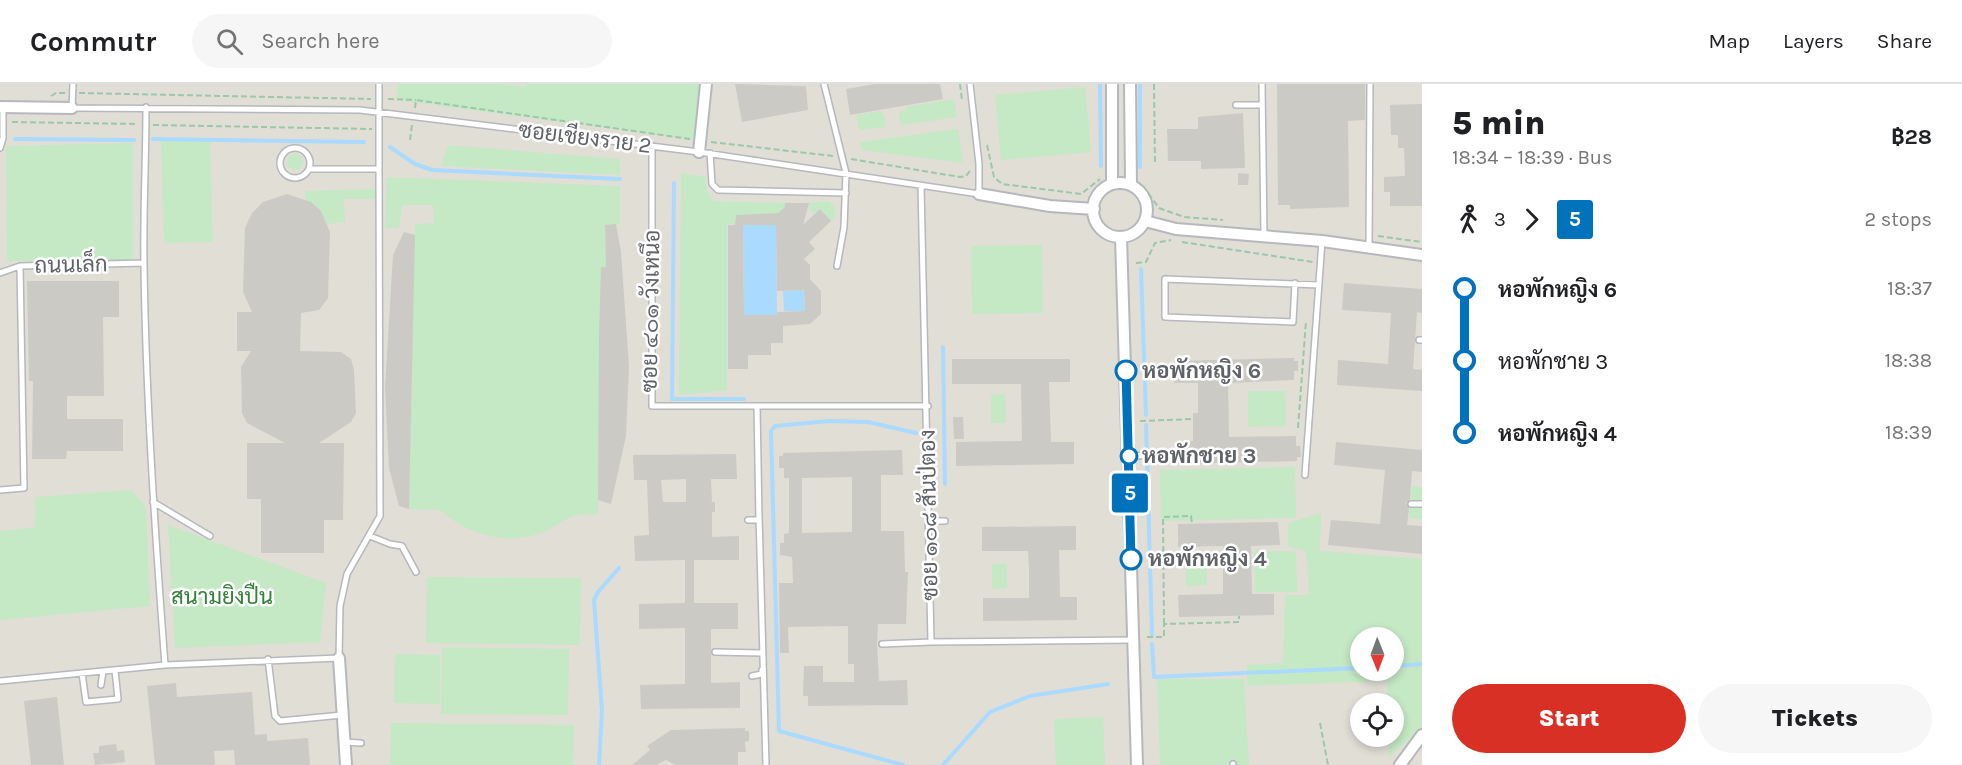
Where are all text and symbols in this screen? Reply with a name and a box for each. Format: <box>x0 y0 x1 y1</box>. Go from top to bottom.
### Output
search box <box>192 14 612 68</box>
text: Commutr <box>30 25 156 58</box>
icon: search <box>213 25 246 58</box>
text: Search here <box>261 28 380 54</box>
text: Map <box>1708 29 1750 53</box>
text: Layers <box>1783 29 1844 53</box>
text: Share <box>1877 29 1932 53</box>
text: 5 min <box>1452 104 1546 142</box>
street label: ซอยเชียงราย 2 <box>517 116 653 159</box>
text: ฿28 <box>1891 124 1932 150</box>
text: 18:34 – 18:39 · Bus <box>1452 146 1612 169</box>
icon: walk <box>1452 203 1485 236</box>
icon: forward <box>1515 203 1548 236</box>
text: 5 <box>1569 207 1581 231</box>
text: 3 <box>1494 208 1506 231</box>
text: 2 stops <box>1865 208 1932 231</box>
street label: ซอย ๔๐๑ วังเหนึอ <box>636 229 665 393</box>
street label: ถนนเล็ก <box>34 248 108 279</box>
text: หอพักหญิง 6 <box>1498 277 1617 303</box>
text: 18:37 <box>1887 277 1932 300</box>
text: หอพักชาย 3 <box>1498 349 1608 375</box>
text: 18:38 <box>1884 349 1932 372</box>
place label: หอพักหญิง 6 <box>1142 357 1261 384</box>
marker: หอพักหญิง 6 <box>1115 360 1137 382</box>
text: หอพักหญิง 4 <box>1498 421 1617 447</box>
text: 18:39 <box>1885 421 1932 444</box>
street label: ซอย ๑๐๘ สันป่ตอง <box>914 429 943 601</box>
place label: หอพักชาย 3 <box>1142 442 1257 469</box>
marker: หอพักชาย 3 <box>1120 447 1138 465</box>
line badge: 5 <box>1110 474 1150 512</box>
text: 5 <box>1124 481 1136 505</box>
place label: หอพักหญิง 4 <box>1148 545 1267 572</box>
marker: หอพักหญิง 4 <box>1120 548 1142 570</box>
park label: สนามยิงปืน <box>171 582 273 610</box>
north arrow <box>1350 627 1404 681</box>
map controls <box>1350 627 1404 747</box>
button: Start <box>1452 684 1686 753</box>
button: Tickets <box>1698 684 1932 753</box>
button: locate <box>1350 693 1404 747</box>

